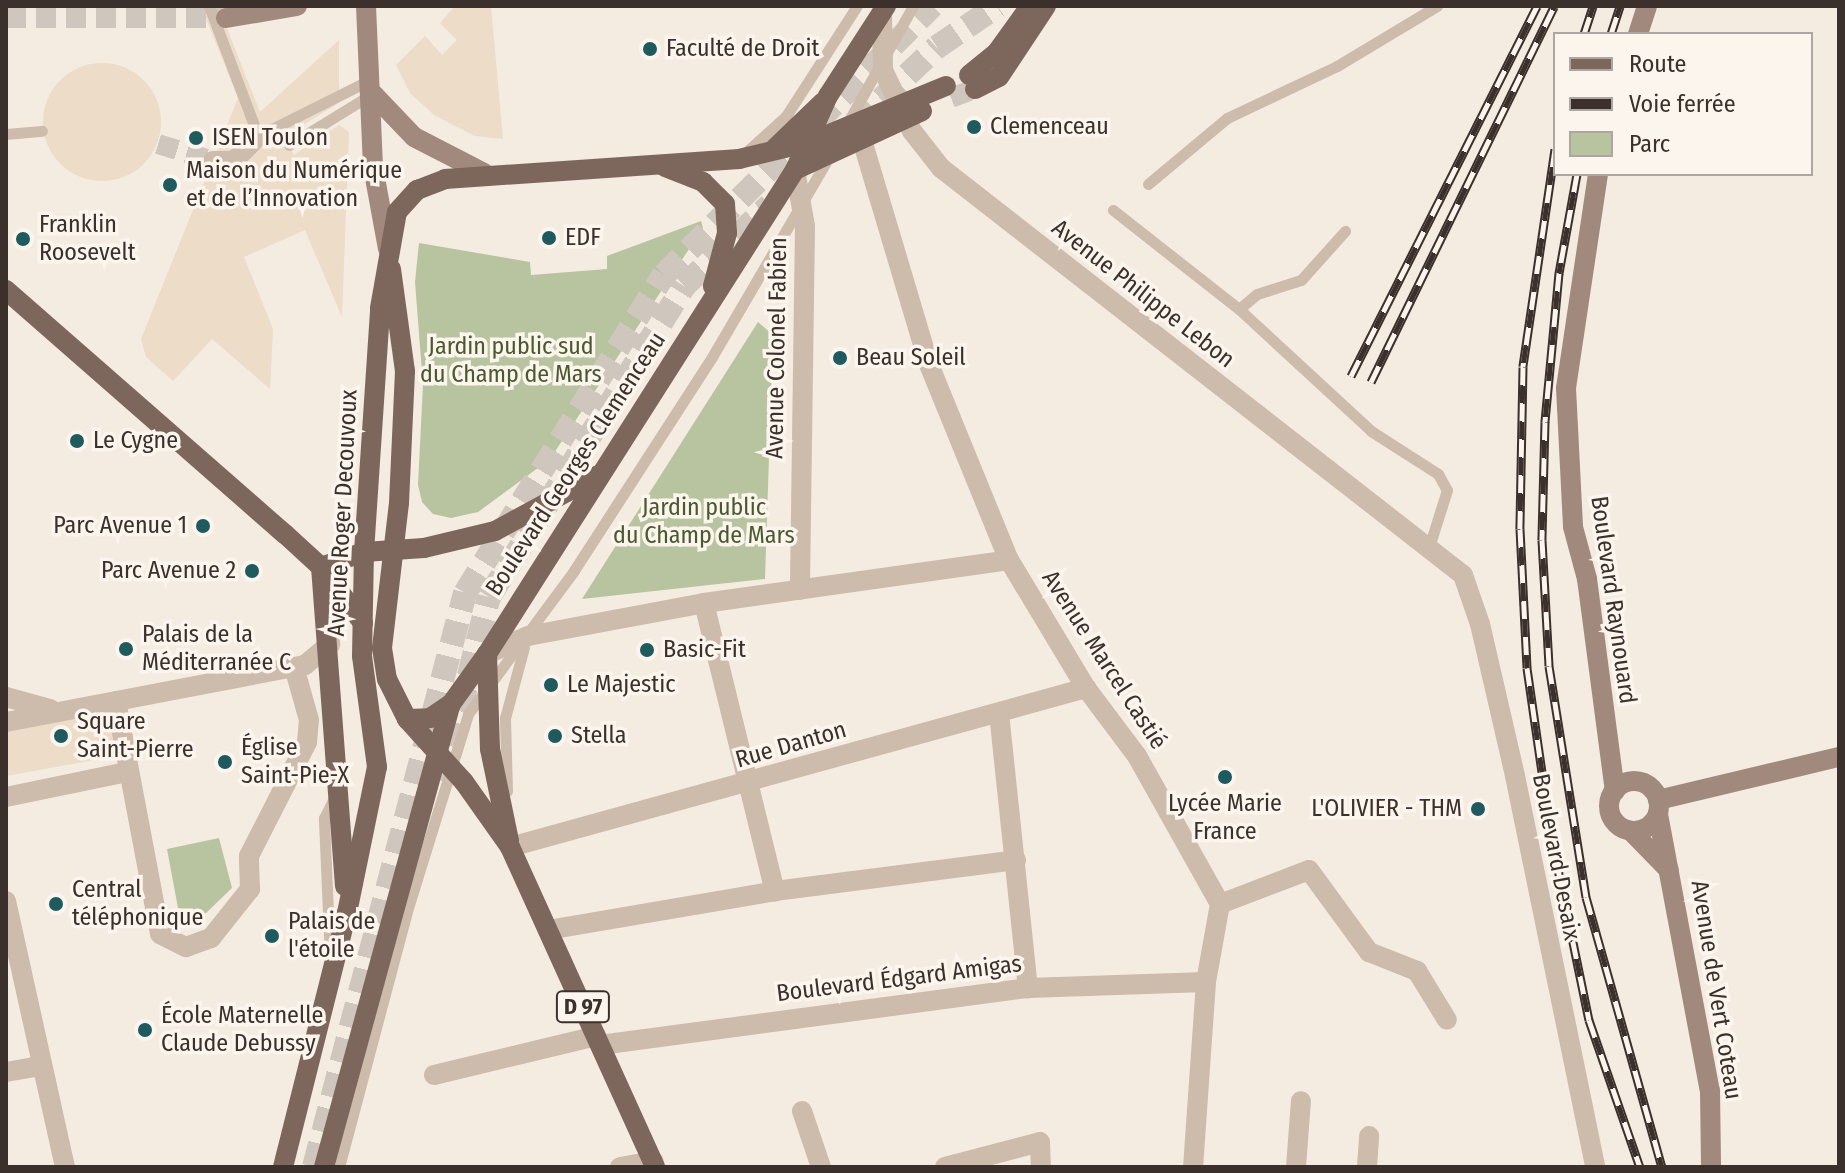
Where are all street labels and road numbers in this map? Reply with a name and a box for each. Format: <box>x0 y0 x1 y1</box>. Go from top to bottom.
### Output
street label: Avenue Philippe Lebon <box>1046 214 1240 374</box>
street label: Avenue Colonel Fabien <box>761 237 793 459</box>
street label: Boulevard Georges Clemenceau <box>480 327 672 601</box>
street label: Avenue Roger Decouvoux <box>322 389 364 637</box>
street label: Boulevard Raynouard <box>1584 494 1642 706</box>
street label: Avenue Marcel Castié <box>1035 565 1173 755</box>
street label: Rue Danton <box>732 715 850 775</box>
street label: Boulevard Desaix <box>1526 771 1586 943</box>
street label: Avenue de Vert Coteau <box>1684 878 1748 1102</box>
street label: Boulevard Édgard Amigas <box>775 950 1023 1008</box>
road number: D 97 <box>555 989 611 1025</box>

